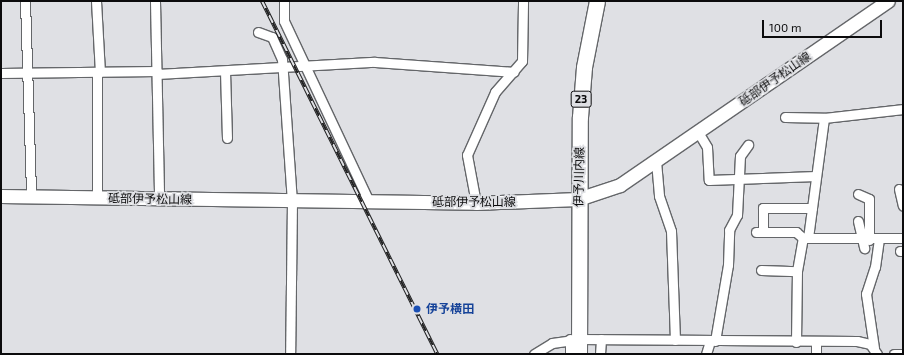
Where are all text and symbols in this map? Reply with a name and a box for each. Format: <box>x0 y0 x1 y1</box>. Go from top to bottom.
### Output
scale bar <box>764 12 884 38</box>
text: 100 m <box>769 20 801 34</box>
street label: 砥部伊予松山線 <box>736 49 814 109</box>
road number: 23 <box>570 90 592 108</box>
street label: 伊予川内線 <box>571 147 587 207</box>
street label: 砥部伊予松山線 <box>108 191 192 207</box>
street label: 砥部伊予松山線 <box>432 195 516 209</box>
place label: 伊予横田 <box>426 302 474 316</box>
marker: 伊予横田 <box>411 303 423 315</box>

